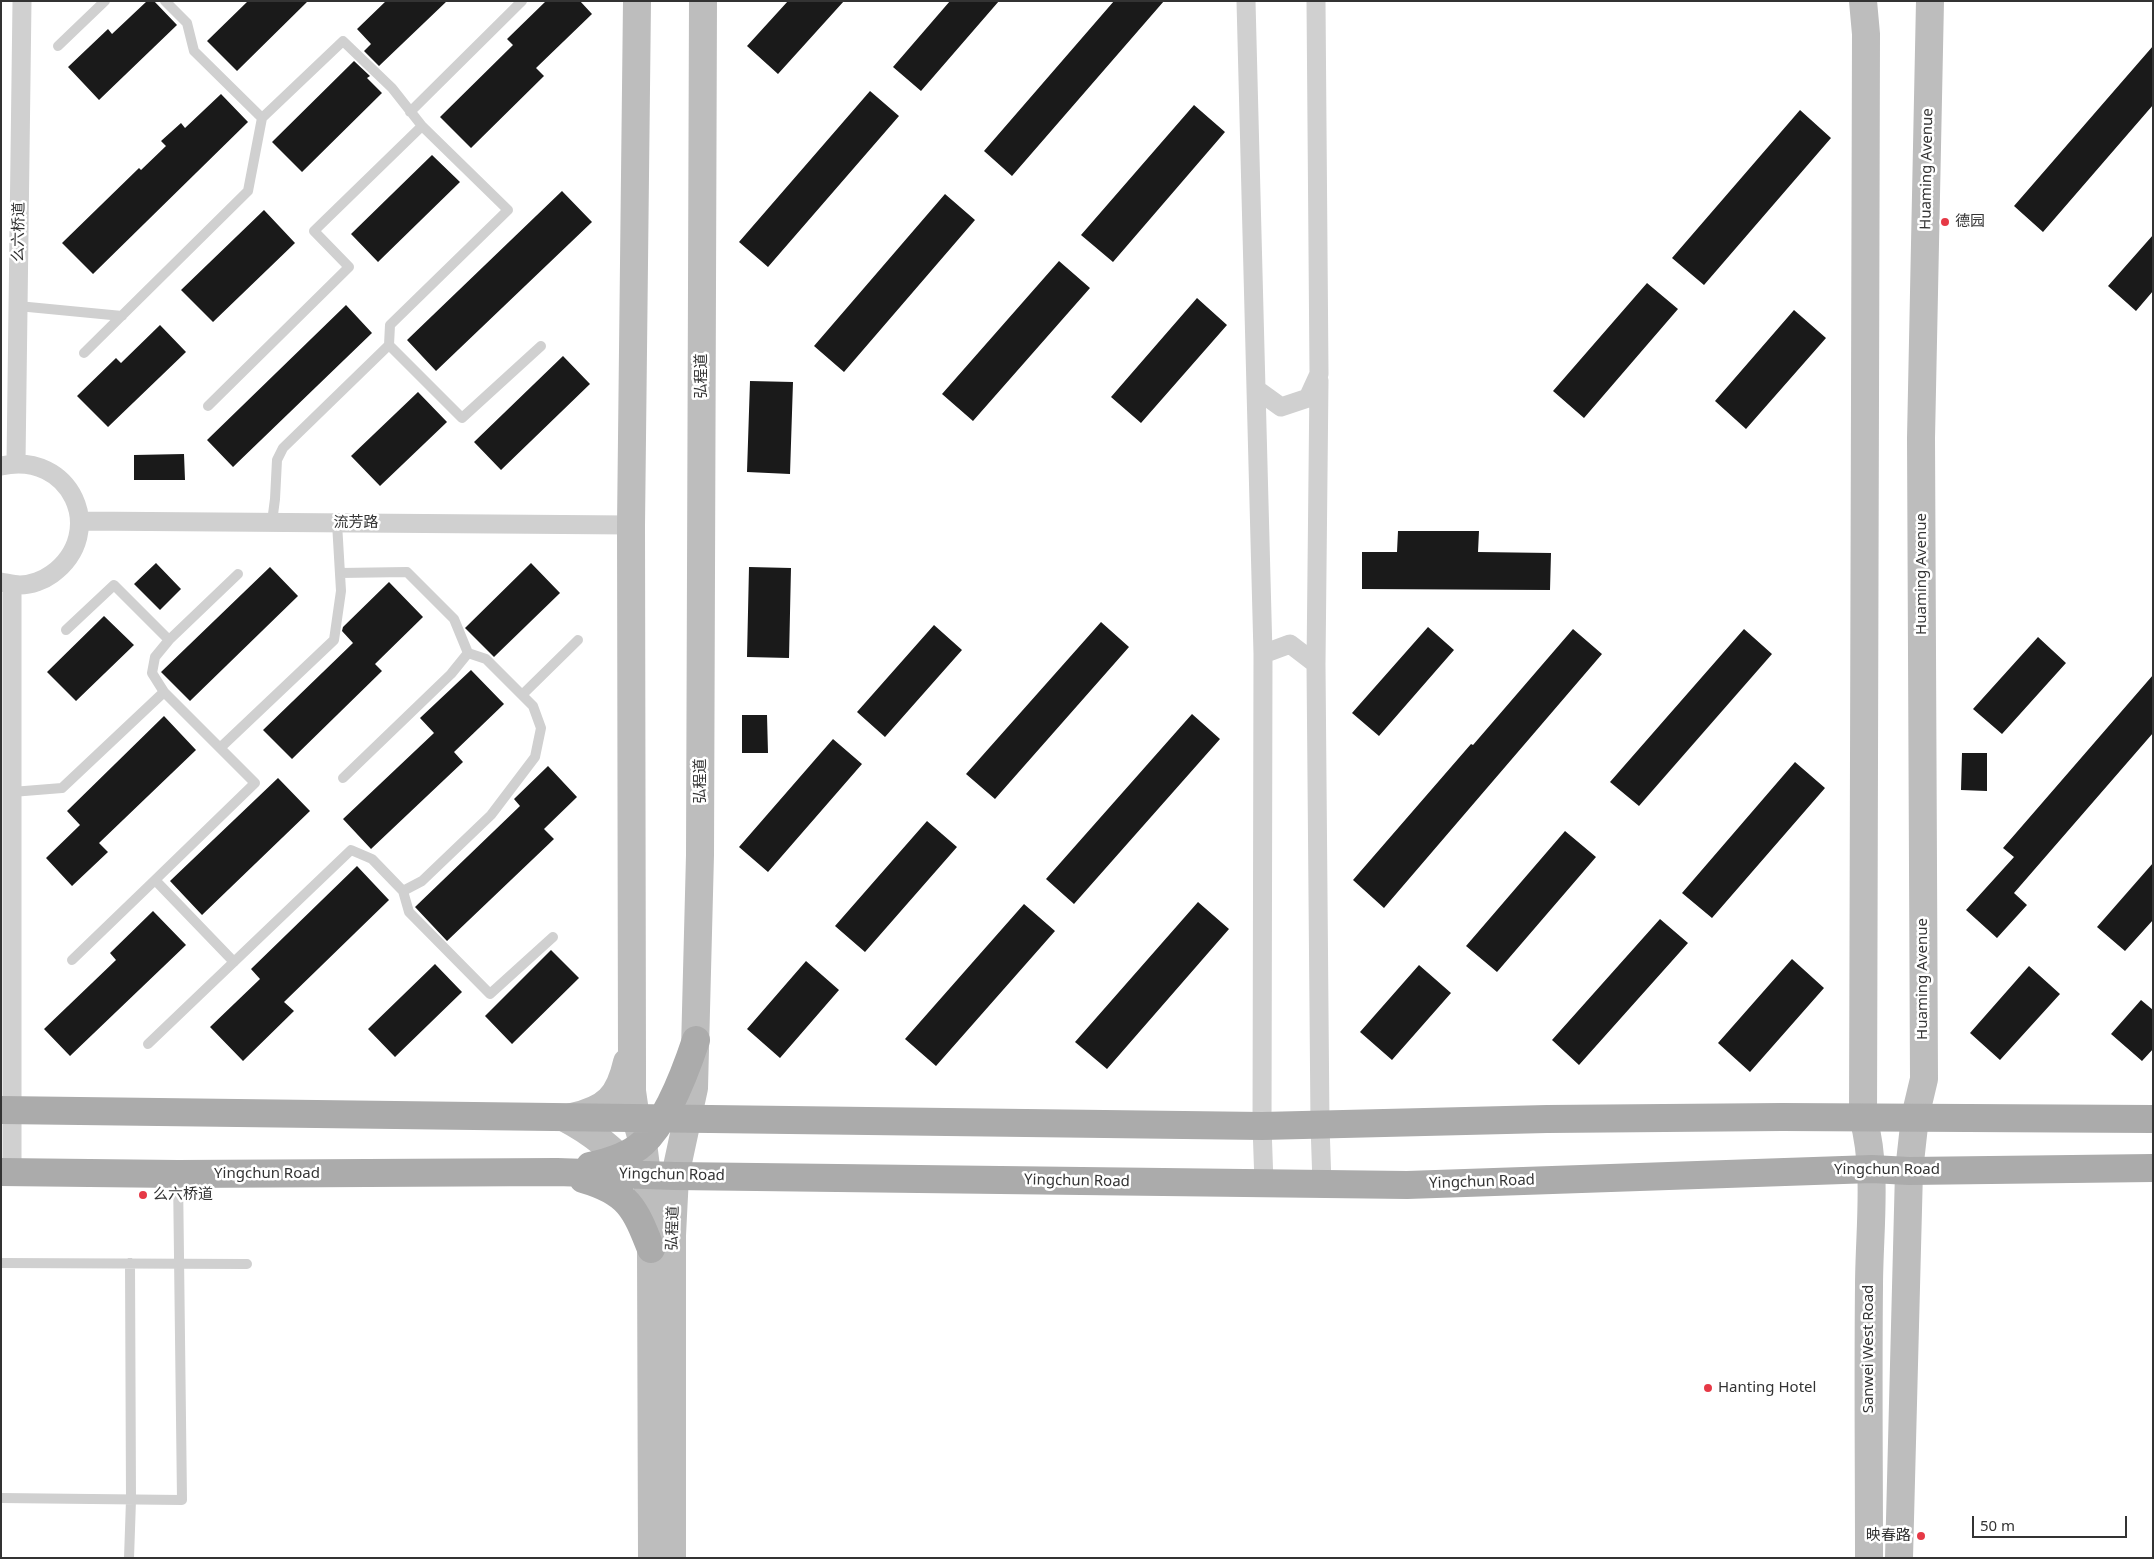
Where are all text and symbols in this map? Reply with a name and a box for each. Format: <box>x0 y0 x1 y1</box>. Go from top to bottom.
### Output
street label: Huaming Avenue <box>1917 108 1937 230</box>
street label: 么六桥道 <box>9 202 29 262</box>
place label: 德园 <box>1955 213 1985 231</box>
marker: 德园 <box>1939 216 1951 228</box>
street label: 弘程道 <box>693 354 711 398</box>
street label: Huaming Avenue <box>1913 513 1931 635</box>
street label: 流芳路 <box>334 514 378 532</box>
street label: 弘程道 <box>692 759 710 803</box>
street label: Huaming Avenue <box>1914 918 1932 1040</box>
street label: Yingchun Road <box>1834 1161 1940 1179</box>
street label: Yingchun Road <box>214 1165 320 1183</box>
street label: Yingchun Road <box>619 1165 725 1185</box>
street label: Yingchun Road <box>1024 1171 1130 1191</box>
street label: Yingchun Road <box>1429 1171 1535 1193</box>
place label: 么六桥道 <box>153 1186 213 1204</box>
marker: 么六桥道 <box>137 1189 149 1201</box>
street label: 弘程道 <box>663 1205 683 1251</box>
street label: Sanwei West Road <box>1860 1285 1878 1413</box>
place label: Hanting Hotel <box>1718 1379 1816 1397</box>
marker: Hanting Hotel <box>1702 1382 1714 1394</box>
scale bar <box>1974 1506 2129 1538</box>
text: 50 m <box>1980 1515 2015 1535</box>
place label: 映春路 <box>1866 1527 1911 1545</box>
marker: 映春路 <box>1915 1530 1927 1542</box>

